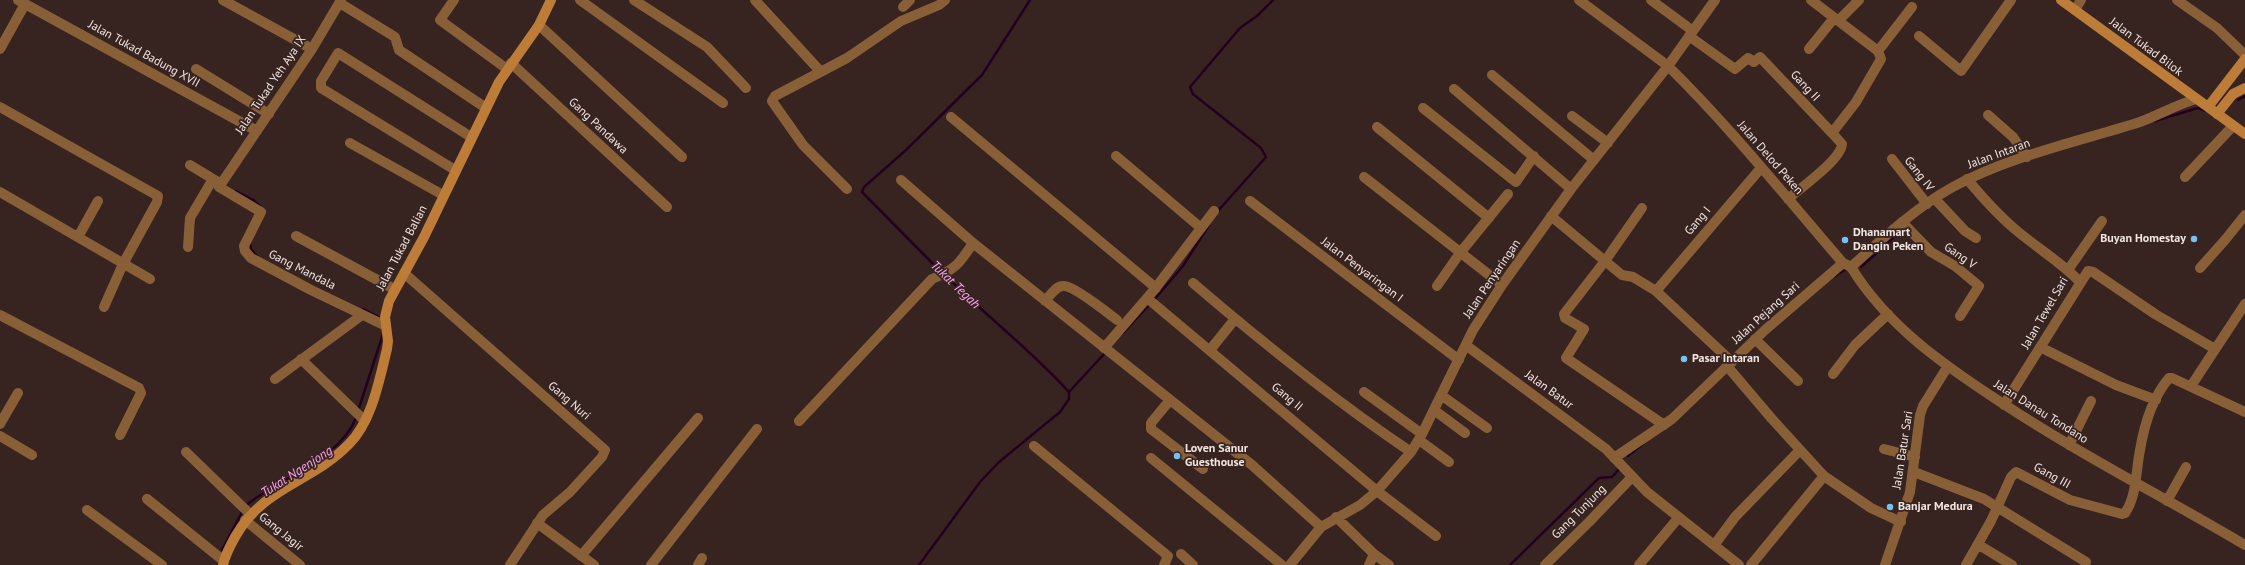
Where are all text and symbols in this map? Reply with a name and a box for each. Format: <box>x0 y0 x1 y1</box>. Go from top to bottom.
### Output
street label: Jalan Tukad Bilok <box>2107 15 2185 79</box>
street label: Jalan Tukad Badung XVII <box>86 17 202 91</box>
street label: Jalan Tukad Yeh Aya IX <box>233 33 309 137</box>
street label: Gang II <box>1787 68 1823 104</box>
street label: Gang Pandawa <box>565 95 631 157</box>
street label: Jalan Delod Peken <box>1734 118 1806 198</box>
street label: Jalan Intaran <box>1966 136 2032 172</box>
street label: Gang IV <box>1901 154 1937 194</box>
street label: Jalan Tukad Balian <box>374 203 430 293</box>
street label: Gang I <box>1682 204 1714 238</box>
place label: Dhanamart Dangin Peken <box>1853 226 1923 254</box>
place label: Buyan Homestay <box>2100 232 2186 246</box>
marker: Buyan Homestay <box>2189 234 2199 244</box>
street label: Jalan Penyaringan I <box>1318 235 1406 305</box>
marker: Dhanamart Dangin Peken <box>1840 235 1850 245</box>
street label: Jalan Penyaringan <box>1460 237 1524 321</box>
street label: Gang V <box>1941 240 1979 272</box>
street label: Gang Mandala <box>266 247 338 293</box>
water label: Tukat Tegah <box>927 258 983 312</box>
street label: Jalan Tewel Sari <box>2019 274 2071 352</box>
street label: Jalan Pejang Sari <box>1729 279 1803 347</box>
place label: Pasar Intaran <box>1692 352 1760 366</box>
marker: Pasar Intaran <box>1679 354 1689 364</box>
street label: Jalan Batur <box>1522 368 1576 412</box>
street label: Jalan Danau Tondano <box>1991 377 2091 447</box>
street label: Gang Nuri <box>545 379 593 423</box>
street label: Gang II <box>1268 380 1306 414</box>
street label: Jalan Batur Sari <box>1890 410 1916 490</box>
place label: Loven Sanur Guesthouse <box>1185 442 1248 470</box>
water label: Tukat Ngenjong <box>258 443 336 501</box>
marker: Loven Sanur Guesthouse <box>1172 451 1182 461</box>
street label: Gang III <box>2031 460 2073 492</box>
street label: Gang Tunjung <box>1549 482 1609 542</box>
place label: Banjar Medura <box>1898 500 1973 514</box>
marker: Banjar Medura <box>1885 502 1895 512</box>
street label: Gang Jagir <box>256 510 306 554</box>

